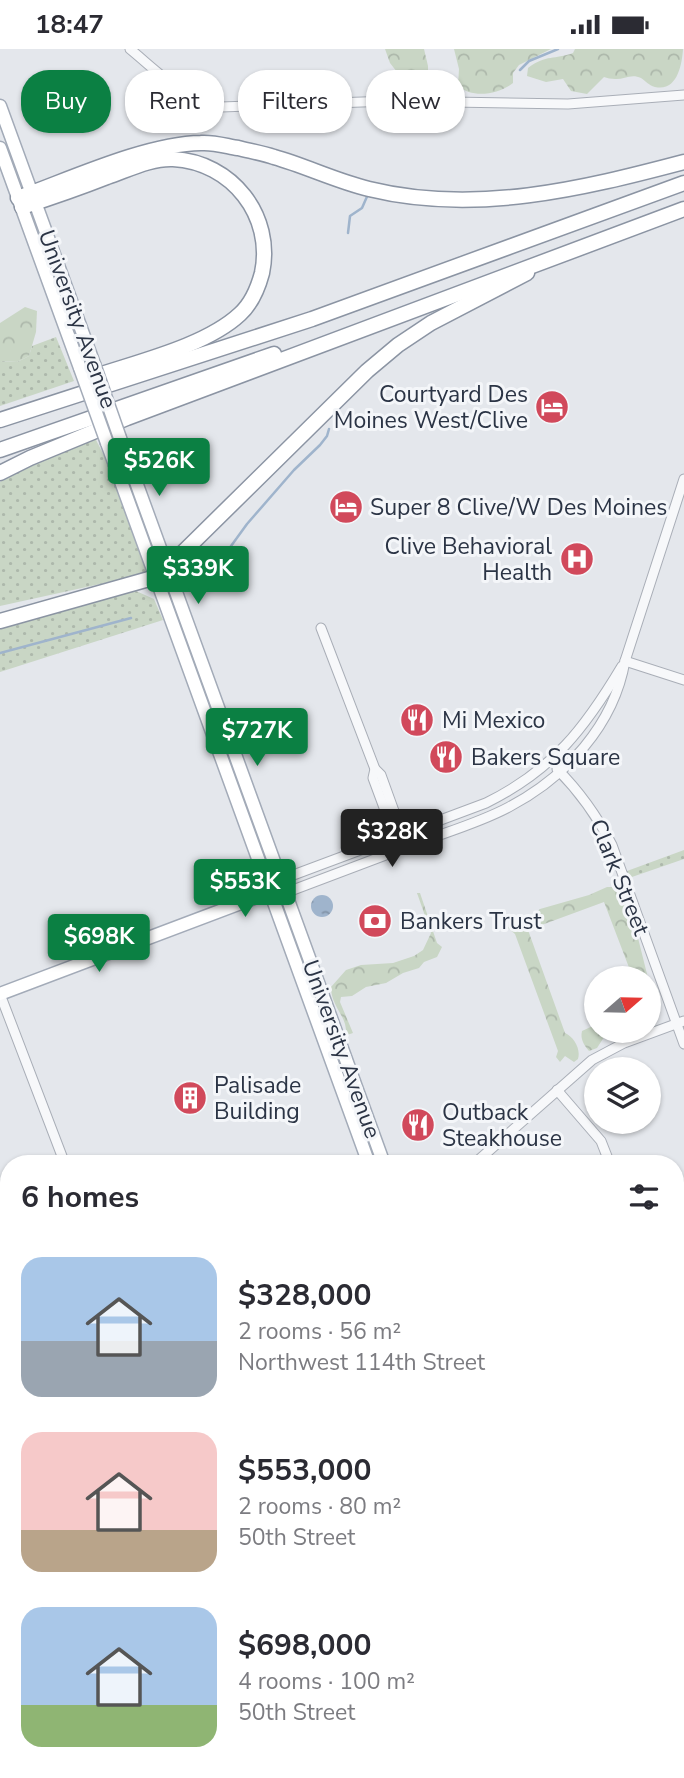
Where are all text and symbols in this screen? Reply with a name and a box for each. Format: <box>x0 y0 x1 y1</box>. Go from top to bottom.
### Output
text: 18:47 <box>35 7 104 42</box>
chip: Buy <box>21 70 111 133</box>
chip: Rent <box>125 70 224 133</box>
chip: Filters <box>238 70 352 133</box>
chip: New <box>366 70 465 133</box>
street label: University Avenue <box>31 226 124 413</box>
place label: Courtyard Des Moines West/Clive <box>334 379 528 436</box>
hotel icon: Courtyard Des Moines West/Clive <box>533 388 571 426</box>
pin: $526K <box>110 439 208 498</box>
text: $526K <box>124 445 194 476</box>
hotel icon: Super 8 Clive/W Des Moines <box>327 488 365 526</box>
place label: Super 8 Clive/W Des Moines <box>370 492 667 523</box>
place label: Clive Behavioral Health <box>385 531 552 588</box>
hospital icon: Clive Behavioral Health <box>558 540 596 578</box>
pin: $339K <box>149 547 247 606</box>
text: $339K <box>163 553 233 584</box>
restaurant icon: Mi Mexico <box>398 701 436 739</box>
place label: Mi Mexico <box>442 705 545 736</box>
pin: $727K <box>208 709 306 768</box>
text: $727K <box>222 715 292 746</box>
restaurant icon: Bakers Square <box>427 738 465 776</box>
place label: Bakers Square <box>471 742 620 773</box>
pin: $328K <box>343 809 441 869</box>
street label: Clark Street <box>582 814 657 941</box>
text: $328K <box>357 816 427 847</box>
pin: $553K <box>196 859 294 919</box>
text: $553K <box>210 866 280 897</box>
bank icon: Bankers Trust <box>356 902 394 940</box>
place label: Bankers Trust <box>400 906 543 937</box>
pin: $698K <box>50 915 148 974</box>
text: $698K <box>64 921 134 952</box>
street label: University Avenue <box>295 956 388 1143</box>
north arrow <box>584 966 662 1043</box>
map controls <box>584 966 661 1134</box>
button: layers <box>584 1057 661 1134</box>
place label: Palisade Building <box>214 1070 301 1127</box>
building icon: Palisade Building <box>171 1079 209 1117</box>
place label: Outback Steakhouse <box>442 1097 562 1154</box>
restaurant icon: Outback Steakhouse <box>399 1106 437 1144</box>
text: 6 homes <box>21 1177 139 1218</box>
icon: filters <box>625 1178 663 1216</box>
text: $328,000 <box>238 1275 371 1316</box>
icon: home <box>77 1285 161 1369</box>
text: 2 rooms · 56 m² <box>238 1316 401 1347</box>
text: Northwest 114th Street <box>238 1347 485 1378</box>
text: $553,000 <box>238 1450 371 1491</box>
icon: home <box>77 1460 161 1544</box>
text: 2 rooms · 80 m² <box>238 1491 401 1522</box>
text: 50th Street <box>238 1522 355 1553</box>
text: $698,000 <box>238 1625 371 1666</box>
icon: home <box>77 1635 161 1719</box>
text: 4 rooms · 100 m² <box>238 1666 415 1697</box>
text: 50th Street <box>238 1697 355 1728</box>

